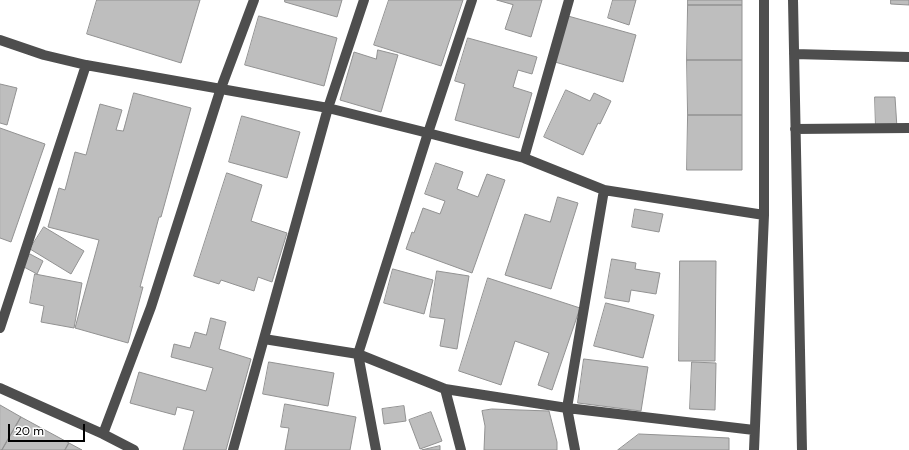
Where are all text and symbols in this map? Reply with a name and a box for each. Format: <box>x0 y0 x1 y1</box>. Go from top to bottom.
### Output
scale bar <box>10 416 87 442</box>
text: 20 m <box>15 423 44 439</box>

